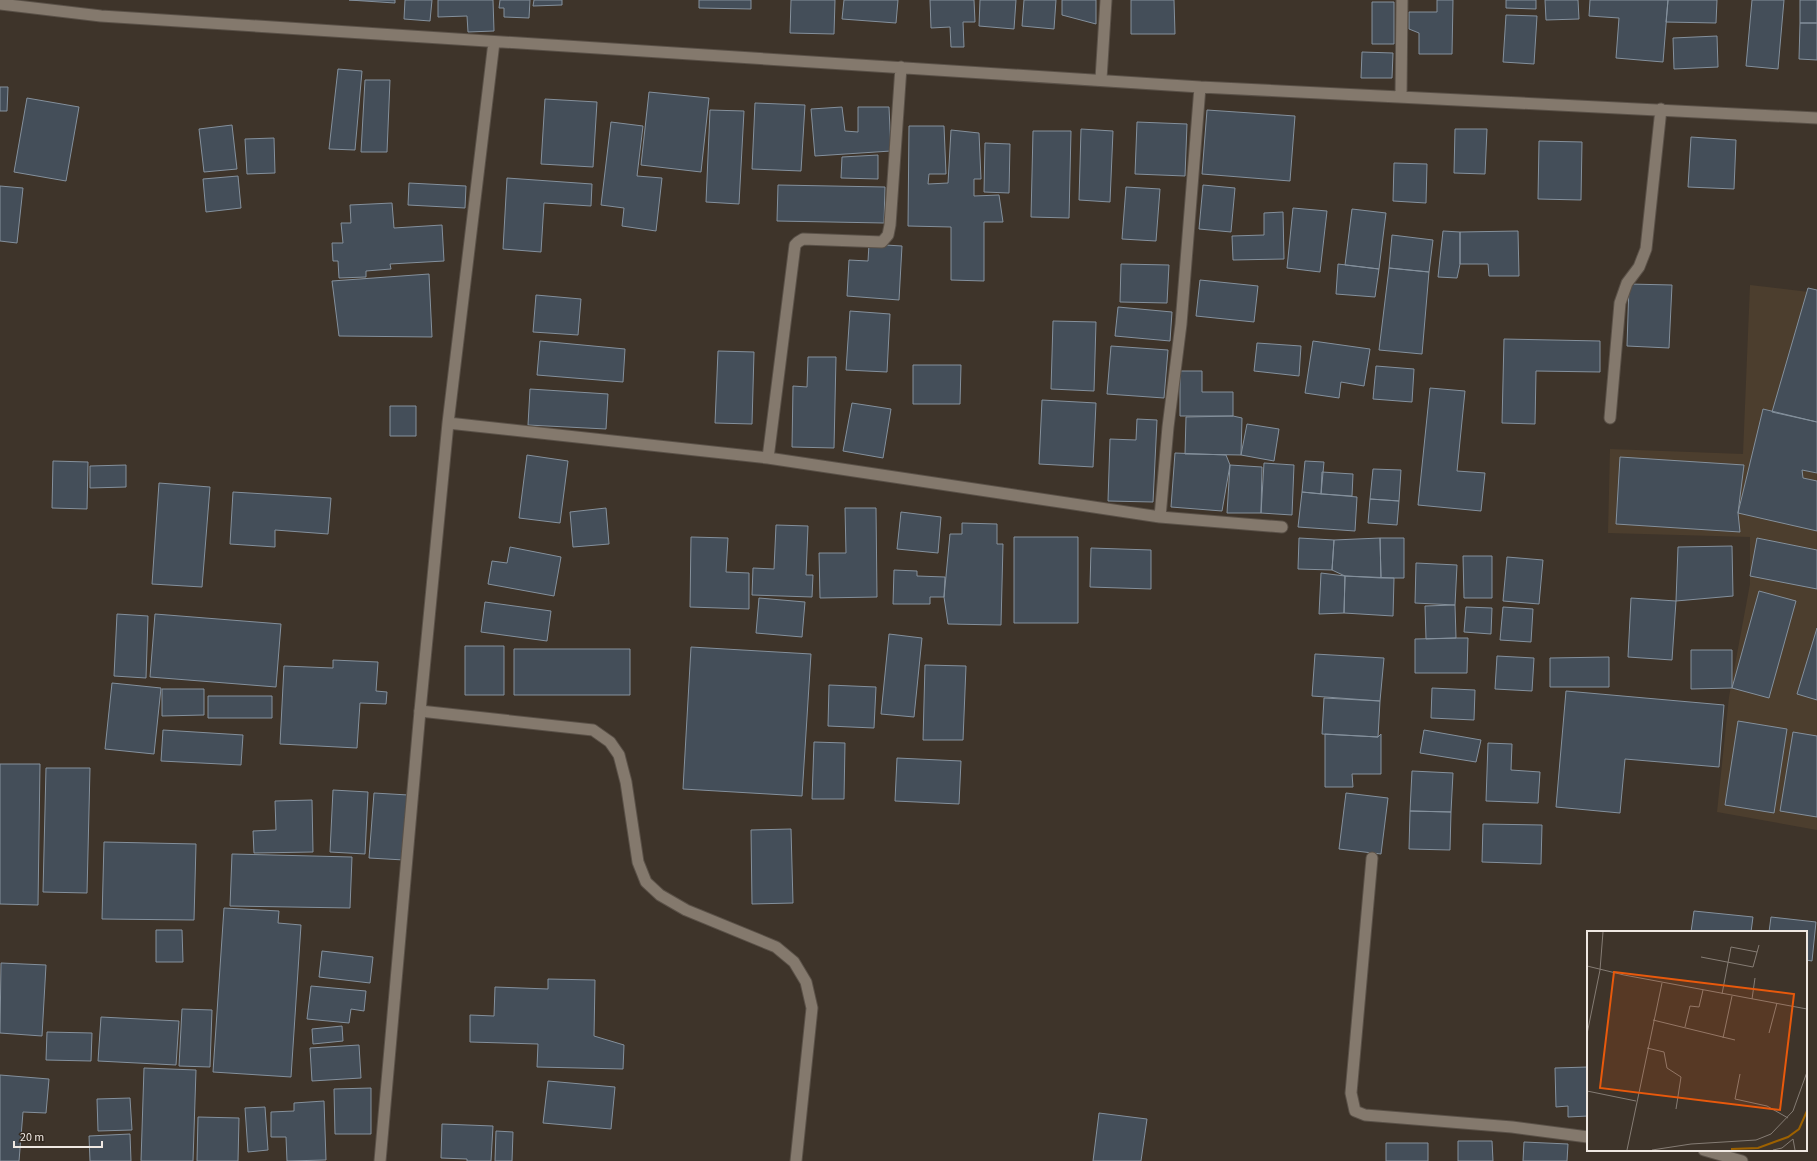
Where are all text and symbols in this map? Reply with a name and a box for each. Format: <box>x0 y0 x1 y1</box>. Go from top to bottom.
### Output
inset map <box>1587 931 1807 1151</box>
scale bar <box>14 1123 102 1149</box>
text: 20 m <box>20 1129 44 1146</box>

